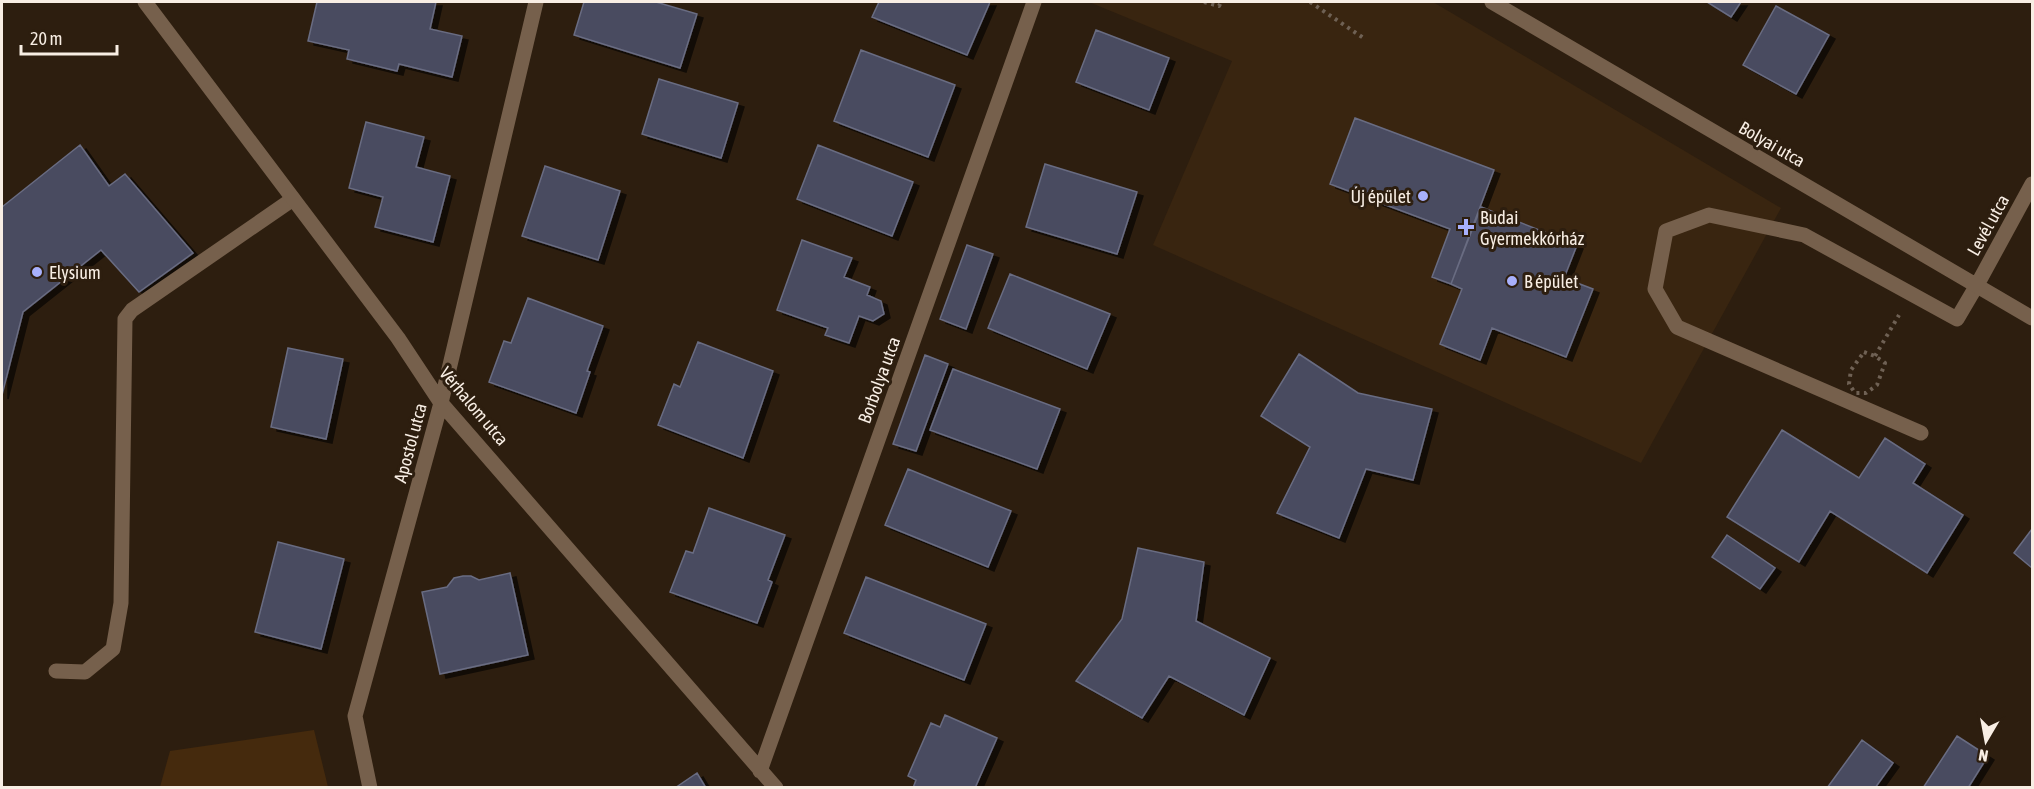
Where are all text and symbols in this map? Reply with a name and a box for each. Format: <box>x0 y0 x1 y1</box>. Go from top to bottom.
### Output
scale bar <box>21 18 117 56</box>
text: 20 m <box>30 28 62 49</box>
street label: Bolyai utca <box>1735 117 1809 171</box>
place label: Új épület <box>1350 186 1411 207</box>
marker: Új épület <box>1416 189 1430 203</box>
street label: Levél utca <box>1963 191 2013 259</box>
place label: Budai Gyermekkórház <box>1480 207 1585 249</box>
marker: Budai Gyermekkórház <box>1457 218 1475 236</box>
place label: Elysium <box>49 262 101 283</box>
marker: Elysium <box>30 265 44 279</box>
place label: B épület <box>1524 271 1578 292</box>
marker: B épület <box>1505 274 1519 288</box>
street label: Borbolya utca <box>854 334 904 426</box>
street label: Vérhalom utca <box>435 362 513 450</box>
street label: Apostol utca <box>389 401 431 485</box>
north arrow <box>1956 711 2016 771</box>
text: N <box>1977 746 1990 765</box>

